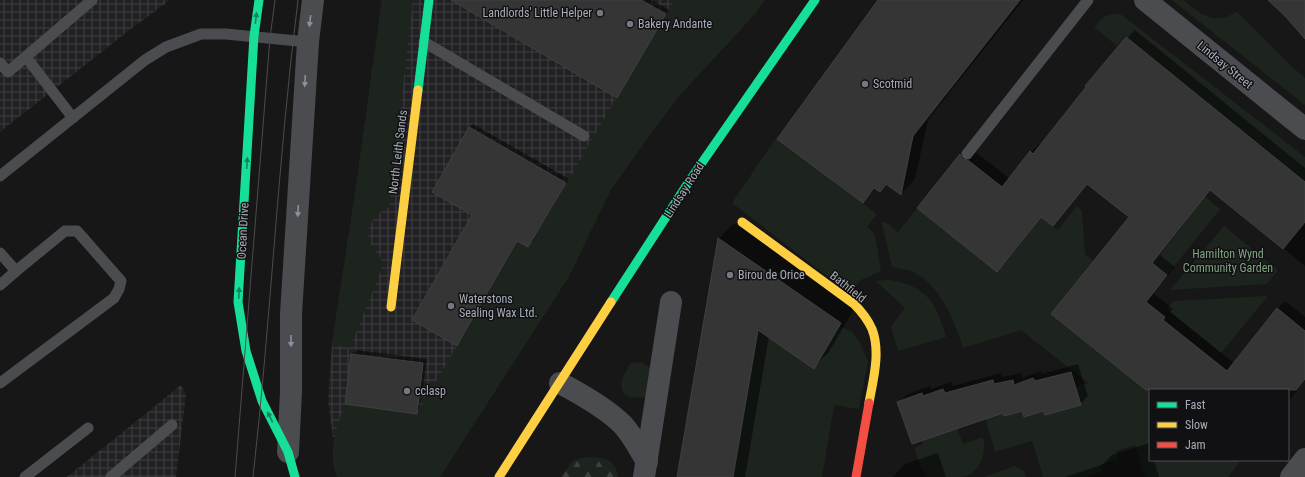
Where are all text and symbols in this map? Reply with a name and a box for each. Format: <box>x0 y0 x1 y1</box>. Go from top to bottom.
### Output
place label: Landlords' Little Helper <box>482 6 592 20</box>
marker: Landlords' Little Helper <box>595 8 605 18</box>
one-way arrow <box>253 12 260 24</box>
one-way arrow <box>307 15 314 27</box>
place label: Bakery Andante <box>638 17 713 31</box>
marker: Bakery Andante <box>625 19 635 29</box>
street label: Lindsay Street <box>1194 38 1256 92</box>
one-way arrow <box>302 75 309 87</box>
place label: Scotmid <box>873 77 912 91</box>
marker: Scotmid <box>860 79 870 89</box>
street label: North Leith Sands <box>386 109 410 195</box>
one-way arrow <box>243 157 250 169</box>
street label: Lindsay Road <box>661 160 707 220</box>
street label: Ocean Drive <box>235 202 251 260</box>
one-way arrow <box>294 205 301 217</box>
park label: Hamilton Wynd Community Garden <box>1183 247 1273 275</box>
place label: Birou de Orice <box>738 268 805 282</box>
street label: Bathfield <box>827 269 869 305</box>
marker: Birou de Orice <box>725 270 735 280</box>
one-way arrow <box>236 286 242 299</box>
place label: Waterstons Sealing Wax Ltd. <box>459 292 538 320</box>
marker: Waterstons Sealing Wax Ltd. <box>446 301 456 311</box>
one-way arrow <box>288 335 294 348</box>
place label: cclasp <box>415 384 446 398</box>
marker: cclasp <box>402 386 412 396</box>
legend <box>1149 389 1289 461</box>
text: Fast <box>1185 398 1206 412</box>
one-way arrow <box>267 412 274 423</box>
text: Slow <box>1185 418 1208 432</box>
text: Jam <box>1185 438 1206 452</box>

